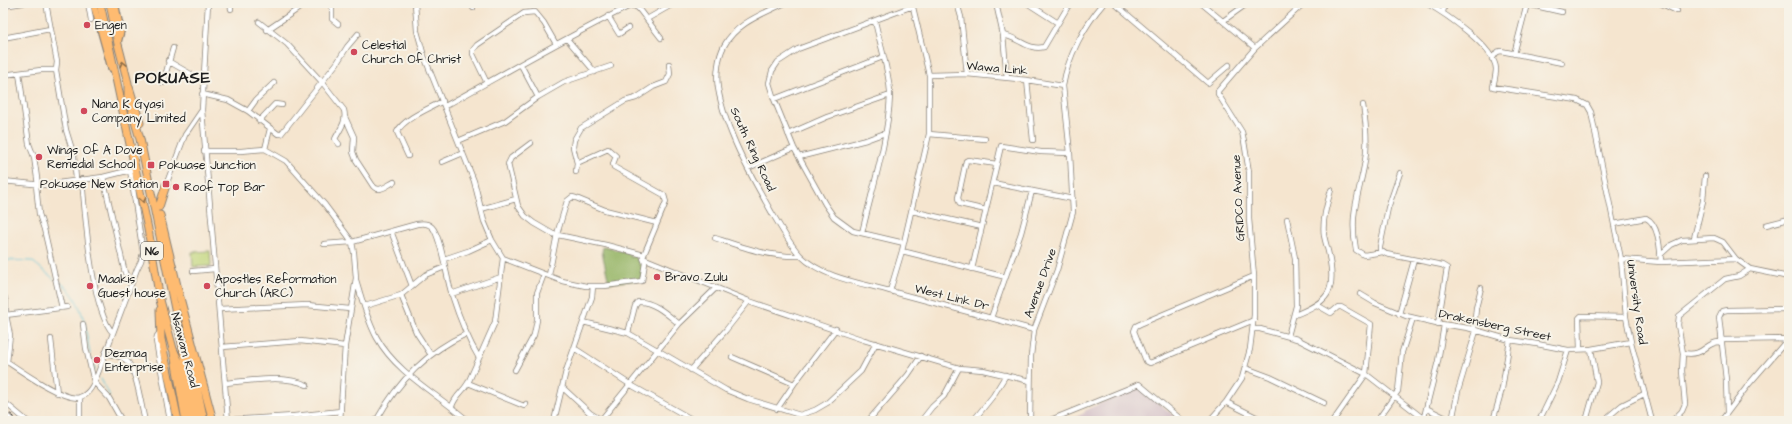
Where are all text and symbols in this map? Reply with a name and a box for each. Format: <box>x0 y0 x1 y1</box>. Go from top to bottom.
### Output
place label: Engen <box>95 17 127 35</box>
marker: Engen <box>82 20 92 30</box>
place label: Celestial Church Of Christ <box>362 37 461 68</box>
marker: Celestial Church Of Christ <box>349 47 359 57</box>
street label: Wawa Link <box>966 57 1029 80</box>
one-way arrow <box>119 60 128 67</box>
district label: POKUASE <box>135 67 211 89</box>
place label: Nana K Gyasi Company Limited <box>92 96 186 128</box>
street label: South Ring Road <box>725 104 779 194</box>
marker: Nana K Gyasi Company Limited <box>79 106 89 116</box>
place label: Wings Of A Dove Remedial School <box>47 142 143 173</box>
marker: Wings Of A Dove Remedial School <box>34 152 44 162</box>
street label: GRIDCO Avenue <box>1228 154 1249 242</box>
place label: Pokuase Junction <box>159 157 256 174</box>
marker: Pokuase Junction <box>146 160 156 170</box>
place label: Pokuase New Station <box>40 176 158 193</box>
marker: Pokuase New Station <box>161 179 171 189</box>
place label: Roof Top Bar <box>184 179 265 196</box>
marker: Roof Top Bar <box>171 182 181 192</box>
one-way arrow <box>138 197 146 203</box>
road number: N6 <box>141 242 163 260</box>
street label: Avenue Drive <box>1020 246 1061 320</box>
street label: University Road <box>1621 259 1651 346</box>
place label: Bravo Zulu <box>665 269 728 286</box>
place label: Maakis Guest house <box>98 271 166 302</box>
place label: Apostles Reformation Church (ARC) <box>215 271 337 302</box>
marker: Bravo Zulu <box>652 272 662 282</box>
street label: West Link Dr <box>913 280 991 315</box>
marker: Maakis Guest house <box>85 281 95 291</box>
marker: Apostles Reformation Church (ARC) <box>202 281 212 291</box>
street label: Drakensberg Street <box>1437 305 1553 347</box>
street label: Nsawam Road <box>166 311 203 390</box>
place label: Dezmaq Enterprise <box>105 345 164 376</box>
marker: Dezmaq Enterprise <box>92 355 102 365</box>

